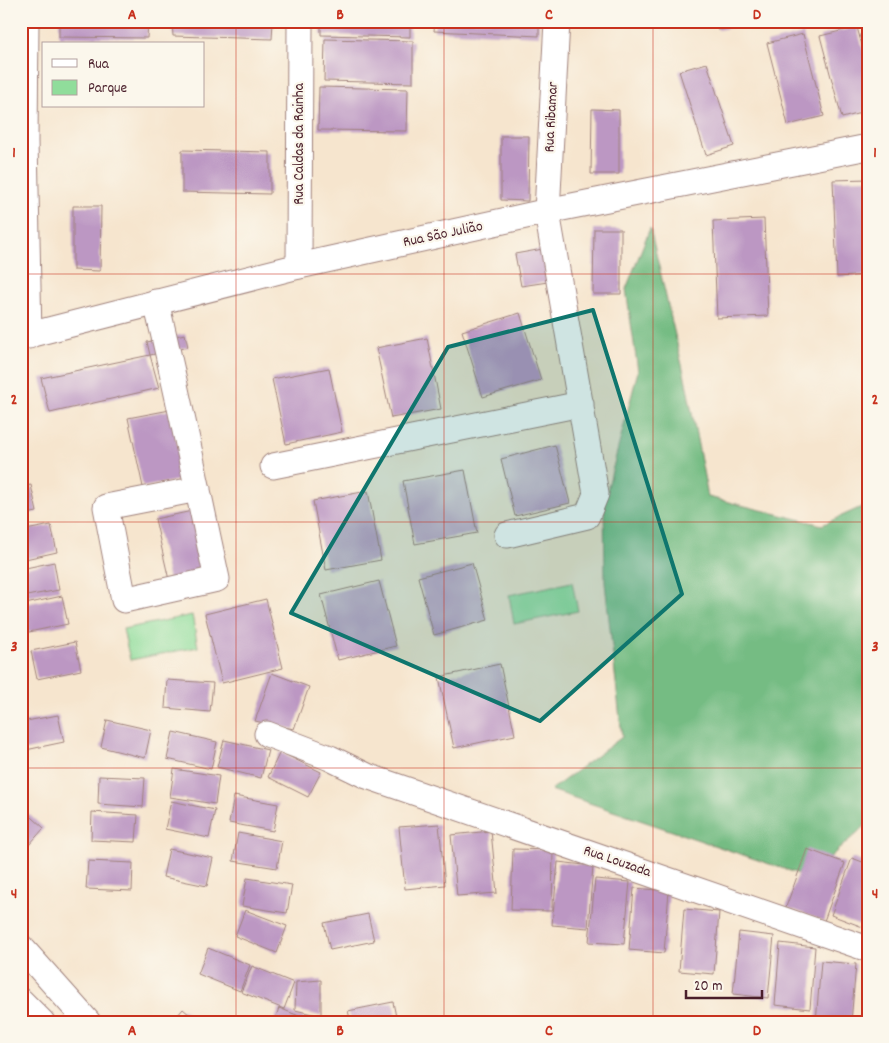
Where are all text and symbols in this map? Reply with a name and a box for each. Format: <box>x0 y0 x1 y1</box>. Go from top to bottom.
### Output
text: A <box>128 4 137 27</box>
text: B <box>336 4 344 27</box>
text: C <box>545 4 553 27</box>
text: D <box>753 4 762 27</box>
legend <box>42 42 205 108</box>
text: Rua <box>88 54 110 76</box>
text: Parque <box>88 78 128 100</box>
street label: Rua Ribamar <box>539 81 565 153</box>
street label: Rua Caldas da Rainha <box>289 82 311 205</box>
text: 1 <box>12 142 16 165</box>
text: 1 <box>873 142 877 165</box>
street label: Rua São Julião <box>401 216 485 254</box>
text: 2 <box>11 389 18 412</box>
text: 2 <box>872 389 879 412</box>
text: 3 <box>10 636 18 659</box>
text: 3 <box>871 636 879 659</box>
street label: Rua Louzada <box>580 840 655 884</box>
text: 4 <box>11 883 17 906</box>
text: 4 <box>872 883 878 906</box>
scale bar <box>686 968 763 1000</box>
text: 20 m <box>694 976 722 998</box>
text: A <box>128 1020 137 1043</box>
text: B <box>336 1020 344 1043</box>
text: C <box>545 1020 553 1043</box>
text: D <box>753 1020 762 1043</box>

